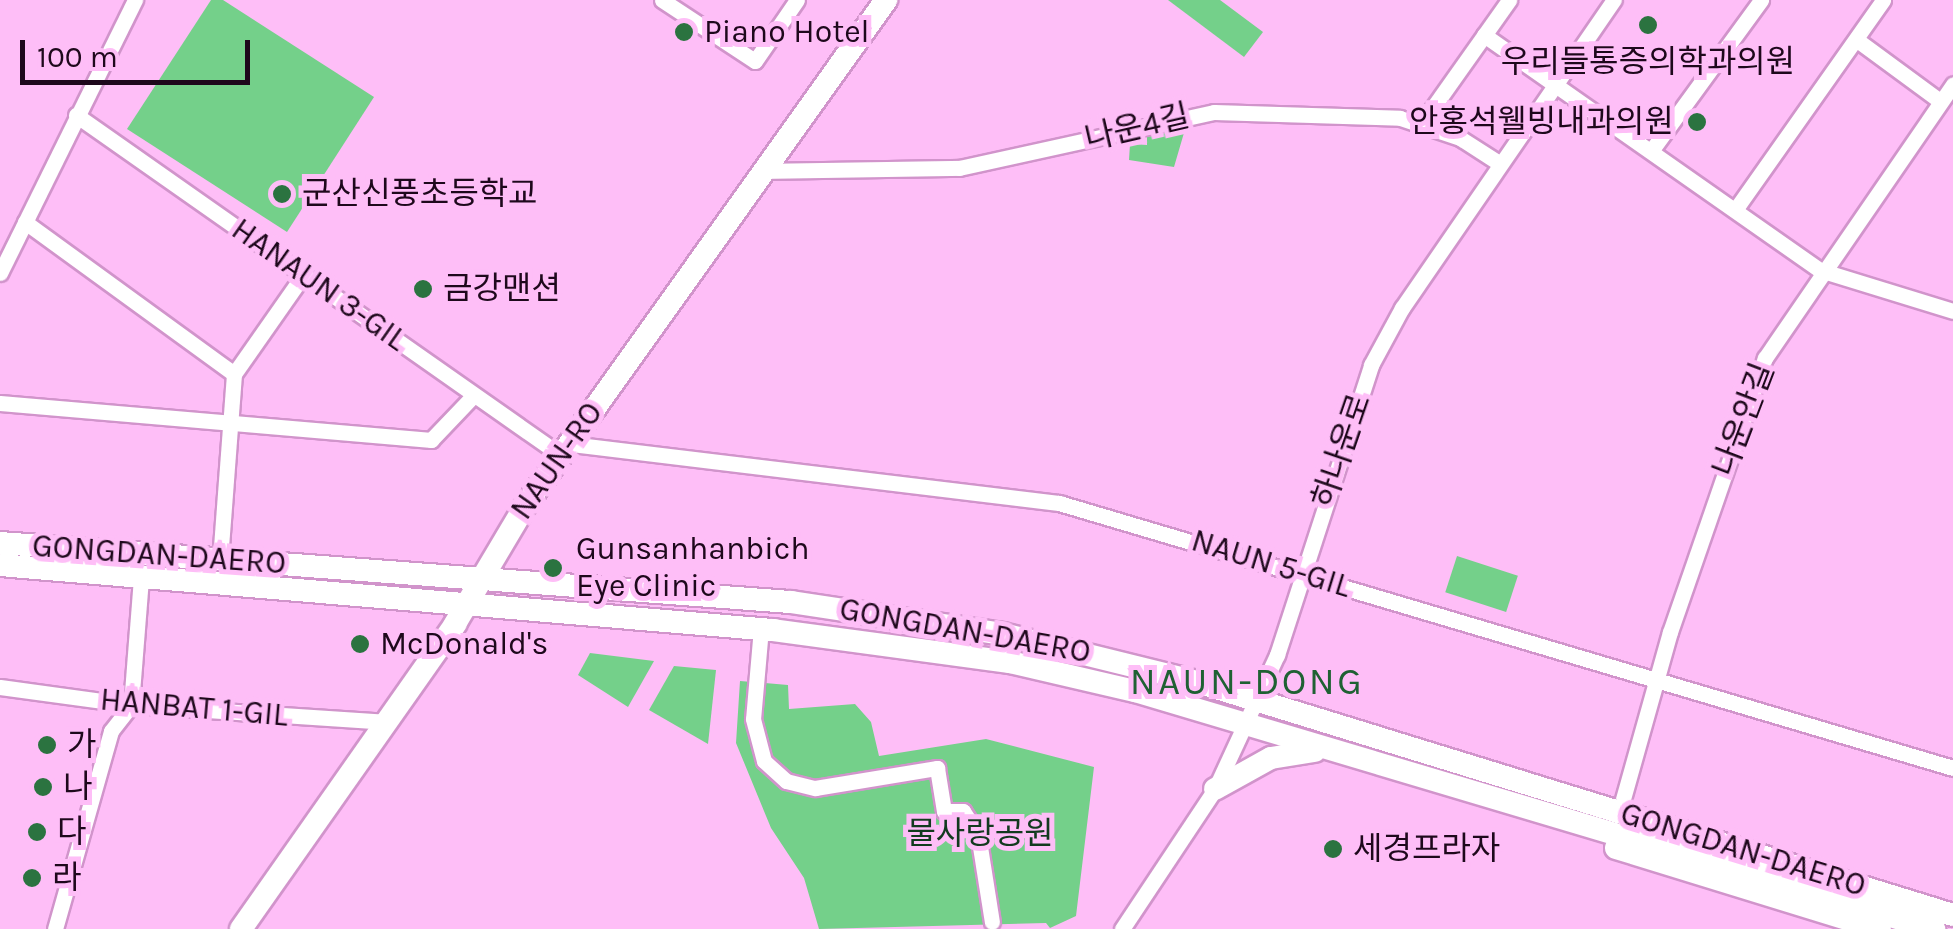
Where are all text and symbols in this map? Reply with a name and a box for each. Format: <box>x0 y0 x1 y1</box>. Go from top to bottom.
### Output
marker: 우리들통증의학과의원 <box>1635 12 1661 38</box>
place label: Piano Hotel <box>704 13 870 51</box>
scale bar <box>25 20 255 82</box>
marker: Piano Hotel <box>673 21 695 43</box>
text: 100 m <box>37 39 118 75</box>
place label: 우리들통증의학과의원 <box>1501 43 1795 81</box>
street label: 나운4길 <box>1081 97 1193 159</box>
place label: 안홍석웰빙내과의원 <box>1409 103 1674 141</box>
marker: 안홍석웰빙내과의원 <box>1684 109 1710 135</box>
place label: 군산신풍초등학교 <box>302 175 538 213</box>
marker: 군산신풍초등학교 <box>271 183 293 205</box>
street label: HANAUN 3-GIL <box>224 210 414 360</box>
place label: 금강맨션 <box>443 270 561 308</box>
marker: 금강맨션 <box>412 278 434 300</box>
street label: 나운안길 <box>1705 358 1783 482</box>
street label: 하나운로 <box>1305 389 1379 513</box>
street label: NAUN-RO <box>503 395 611 527</box>
street label: NAUN 5-GIL <box>1187 522 1355 606</box>
street label: GONGDAN-DAERO <box>31 527 287 583</box>
place label: Gunsanhanbich Eye Clinic <box>576 531 810 606</box>
marker: Gunsanhanbich Eye Clinic <box>540 555 566 581</box>
street label: GONGDAN-DAERO <box>837 590 1093 672</box>
place label: McDonald's <box>380 625 548 663</box>
marker: McDonald's <box>349 633 371 655</box>
district label: NAUN-DONG <box>1130 659 1364 705</box>
street label: HANBAT 1-GIL <box>98 681 290 735</box>
place label: 가 <box>67 726 96 764</box>
marker: 가 <box>36 734 58 756</box>
place label: 나 <box>63 768 92 806</box>
marker: 나 <box>32 776 54 798</box>
street label: GONGDAN-DAERO <box>1616 795 1870 905</box>
place label: 다 <box>57 813 86 851</box>
park label: 물사랑공원 <box>906 815 1054 853</box>
marker: 다 <box>26 821 48 843</box>
place label: 세경프라자 <box>1353 830 1500 868</box>
marker: 세경프라자 <box>1322 838 1344 860</box>
place label: 라 <box>52 859 81 897</box>
marker: 라 <box>21 867 43 889</box>

